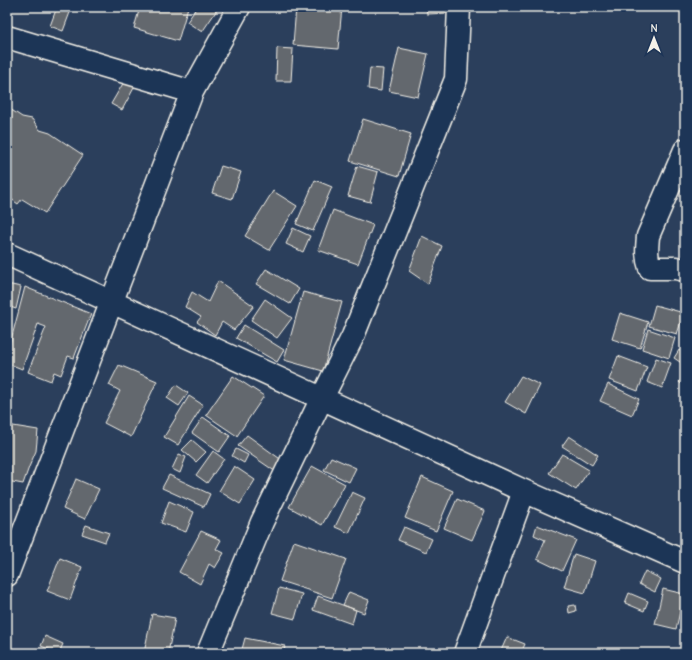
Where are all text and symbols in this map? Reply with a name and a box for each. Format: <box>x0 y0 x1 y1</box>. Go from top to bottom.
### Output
north arrow <box>634 18 674 58</box>
text: N <box>650 22 658 35</box>

